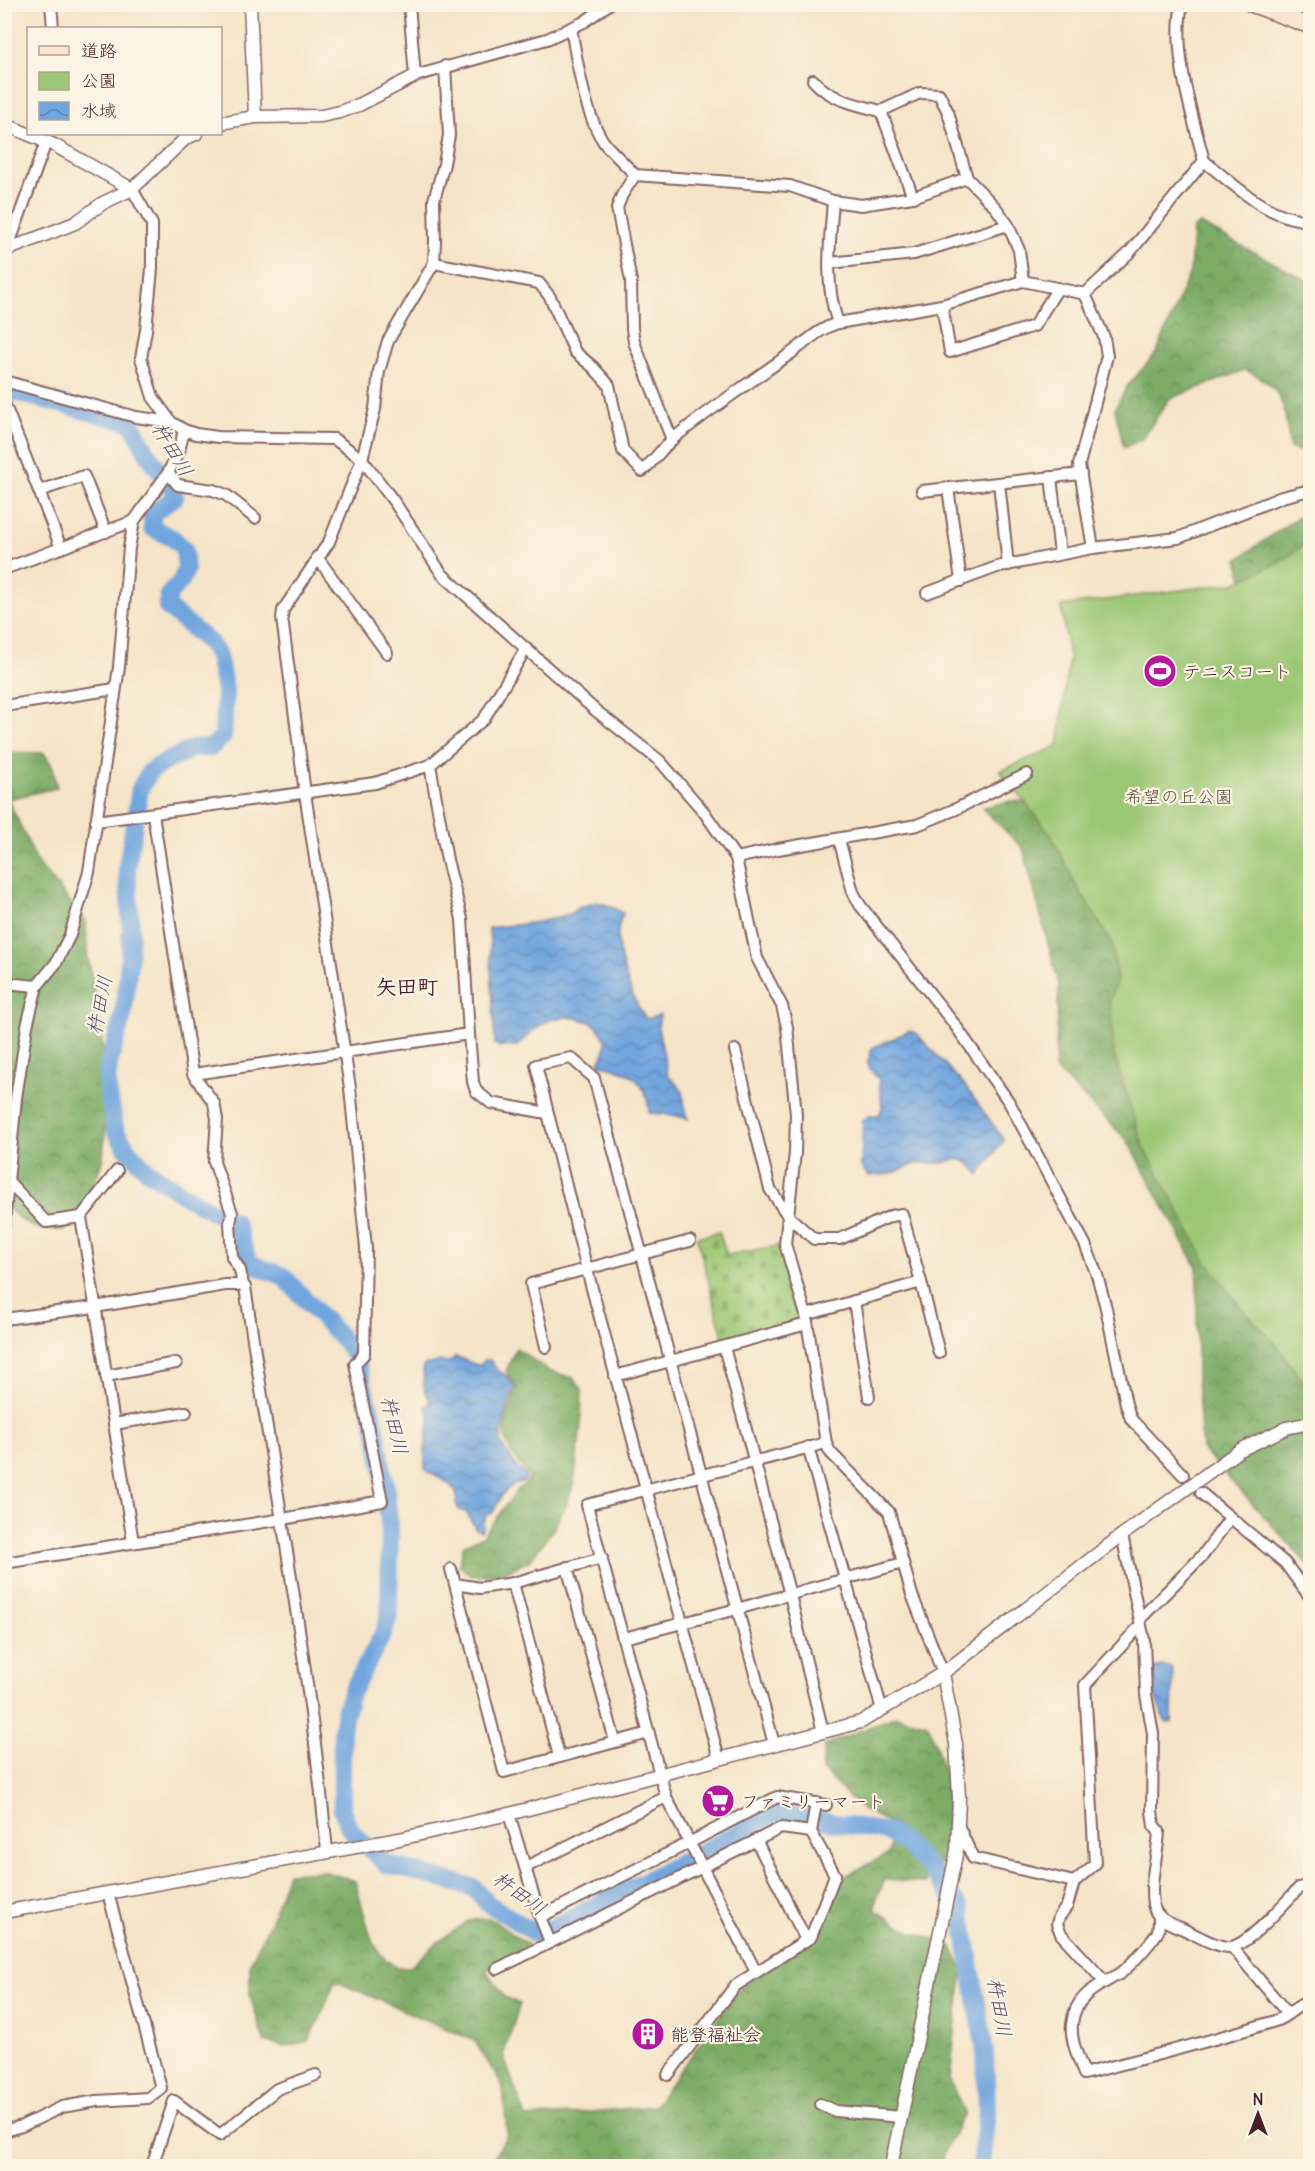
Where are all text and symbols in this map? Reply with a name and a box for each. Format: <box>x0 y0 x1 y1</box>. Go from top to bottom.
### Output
legend <box>27 27 222 135</box>
text: 道路 <box>81 39 117 62</box>
text: 公園 <box>81 69 117 92</box>
text: 水域 <box>81 99 117 122</box>
water label: 杵田川 <box>147 417 199 481</box>
sports icon: テニスコート <box>1142 653 1178 689</box>
place label: テニスコート <box>1183 660 1291 683</box>
park label: 希望の丘公園 <box>1125 785 1233 808</box>
water label: 杵田川 <box>81 973 117 1037</box>
district label: 矢田町 <box>376 973 439 1000</box>
water label: 杵田川 <box>376 1393 414 1457</box>
supermarket icon: ファミリーマート <box>700 1783 736 1819</box>
place label: ファミリーマート <box>741 1790 885 1813</box>
water label: 杵田川 <box>488 1865 552 1921</box>
water label: 杵田川 <box>982 1975 1018 2039</box>
building icon: 能登福祉会 <box>630 2016 666 2052</box>
place label: 能登福祉会 <box>671 2023 761 2046</box>
north arrow <box>1228 2084 1288 2144</box>
text: N <box>1252 2089 1264 2109</box>

